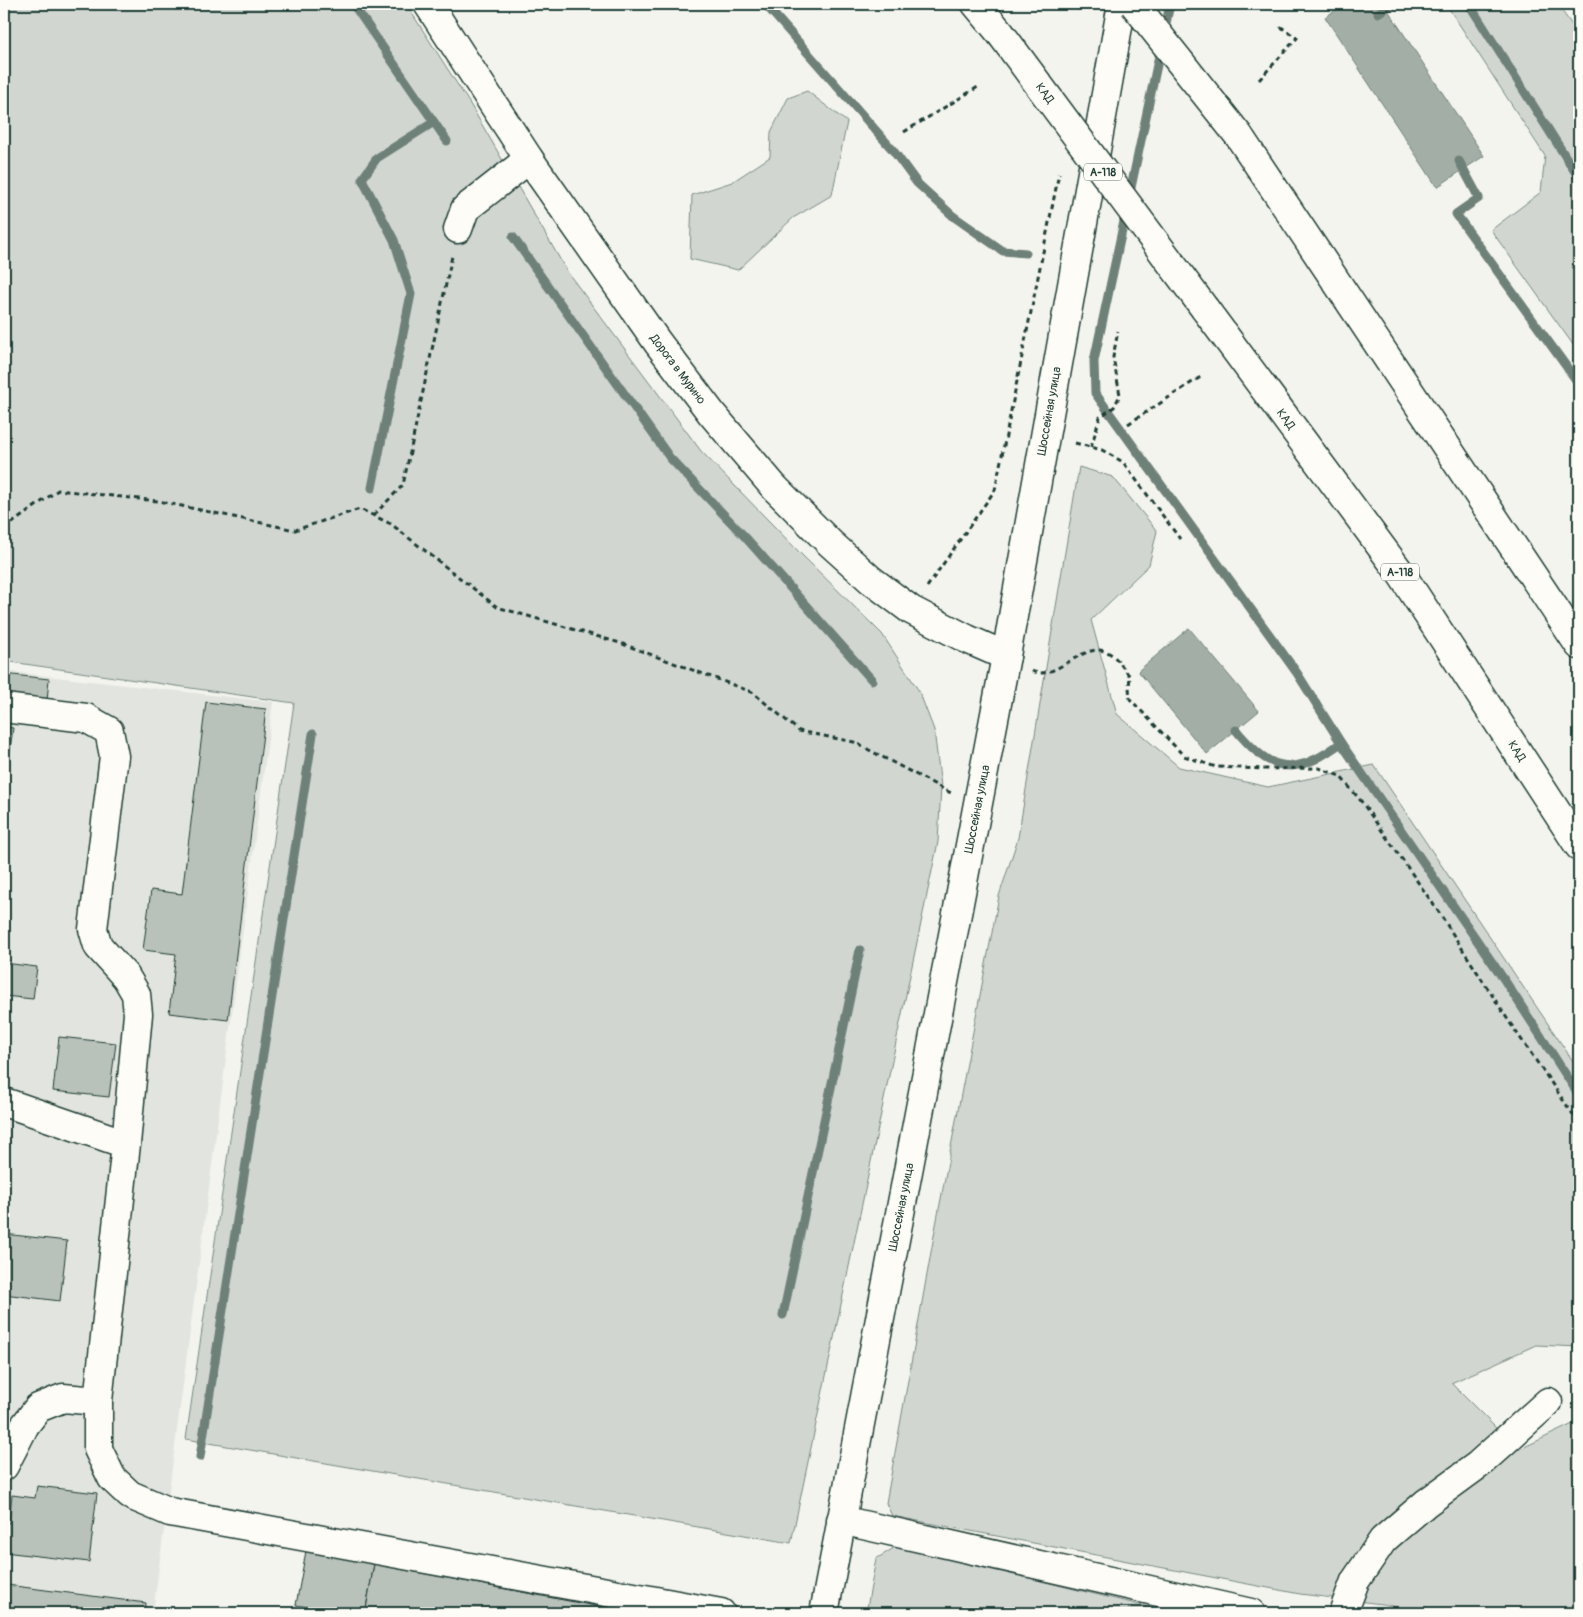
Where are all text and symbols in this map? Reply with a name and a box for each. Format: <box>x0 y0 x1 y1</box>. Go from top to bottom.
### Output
street label: КАД <box>1032 80 1058 107</box>
road number: А-118 <box>1084 163 1122 180</box>
street label: Дорога в Мурино <box>646 331 709 408</box>
street label: Шоссейная улица <box>1034 365 1065 457</box>
street label: КАД <box>1273 406 1299 433</box>
road number: А-118 <box>1381 564 1419 580</box>
street label: КАД <box>1504 738 1529 765</box>
street label: Шоссейная улица <box>962 763 994 855</box>
street label: Шоссейная улица <box>886 1161 918 1253</box>

